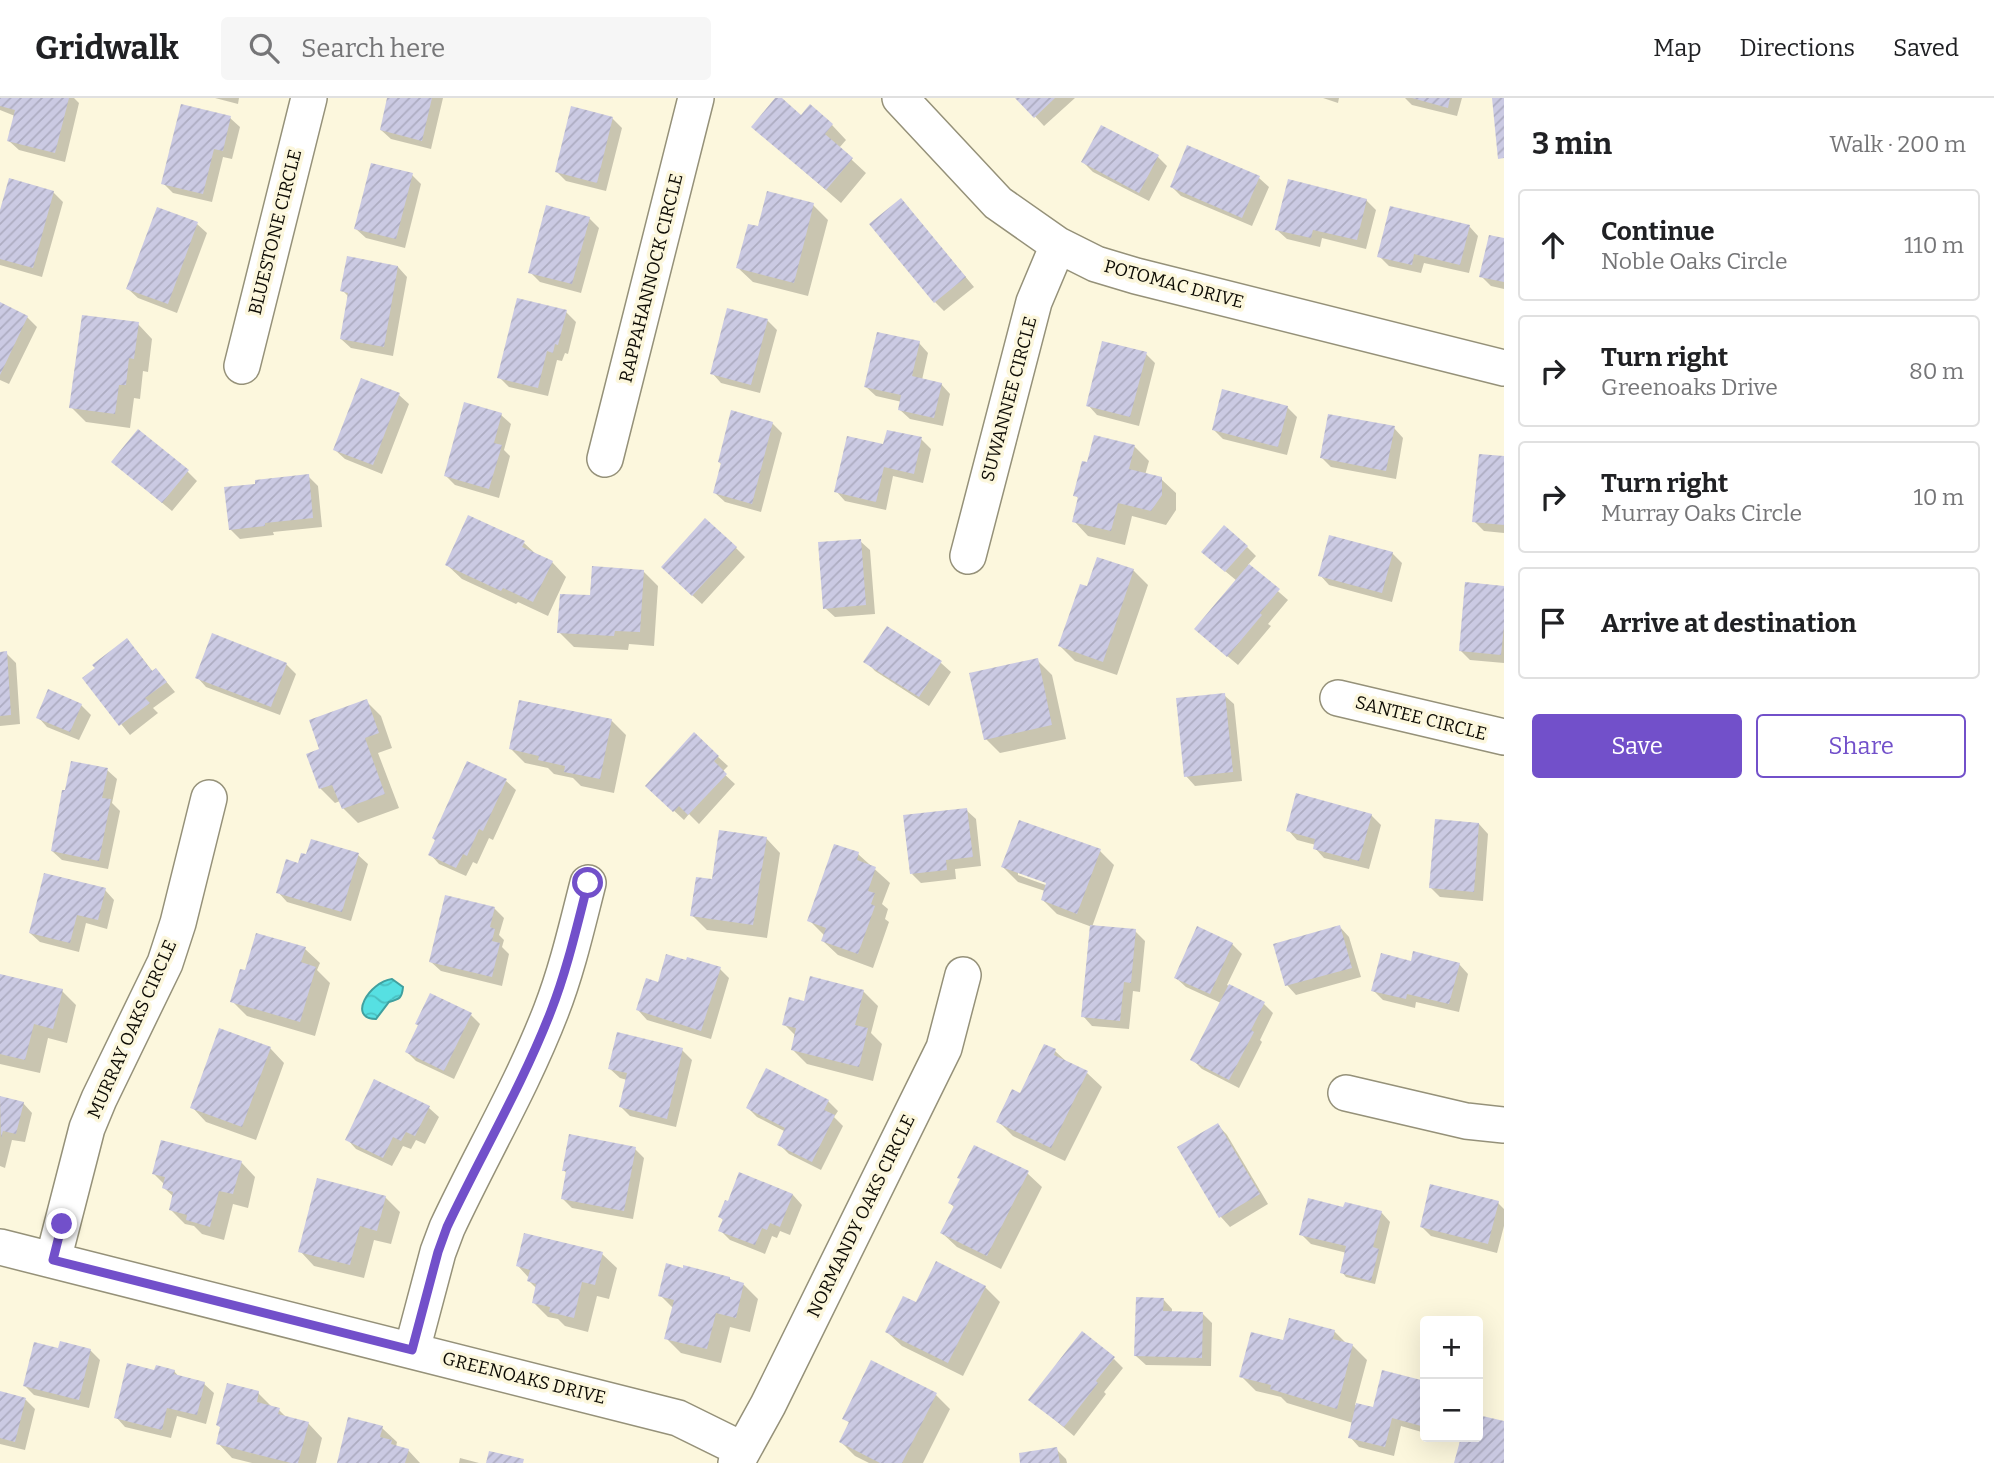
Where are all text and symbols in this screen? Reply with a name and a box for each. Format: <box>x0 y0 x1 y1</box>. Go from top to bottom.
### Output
search box <box>221 17 711 80</box>
text: Gridwalk <box>35 28 179 68</box>
icon: search <box>245 29 283 67</box>
text: Search here <box>301 33 445 64</box>
text: Map <box>1653 34 1702 62</box>
text: Directions <box>1740 34 1855 62</box>
text: Saved <box>1893 34 1959 62</box>
text: 3 min <box>1532 126 1612 162</box>
text: Walk · 200 m <box>1830 130 1966 158</box>
street label: BLUESTONE CIRCLE <box>244 147 306 317</box>
street label: RAPPAHANNOCK CIRCLE <box>614 171 688 385</box>
text: Continue <box>1601 216 1715 247</box>
icon: ahead <box>1534 226 1572 264</box>
text: 110 m <box>1904 231 1964 259</box>
text: Noble Oaks Circle <box>1601 247 1788 275</box>
street label: POTOMAC DRIVE <box>1102 255 1246 313</box>
street label: SUWANNEE CIRCLE <box>976 314 1042 484</box>
text: Turn right <box>1601 342 1728 373</box>
icon: right <box>1534 352 1572 390</box>
text: 80 m <box>1909 357 1964 385</box>
text: Greenoaks Drive <box>1601 373 1778 401</box>
text: Turn right <box>1601 468 1728 499</box>
icon: right <box>1534 478 1572 516</box>
text: 10 m <box>1913 483 1964 511</box>
text: Murray Oaks Circle <box>1601 499 1802 527</box>
icon: arrive <box>1534 604 1572 642</box>
text: Arrive at destination <box>1601 608 1856 639</box>
street label: SANTEE CIRCLE <box>1353 691 1489 745</box>
button: Save <box>1532 714 1742 778</box>
button: Share <box>1756 714 1966 778</box>
route start <box>572 867 603 898</box>
street label: MURRAY OAKS CIRCLE <box>83 936 181 1122</box>
street label: NORMANDY OAKS CIRCLE <box>802 1111 920 1321</box>
route end <box>46 1208 77 1239</box>
map controls <box>1420 1316 1483 1442</box>
button: + <box>1420 1316 1483 1379</box>
street label: GREENOAKS DRIVE <box>440 1347 608 1409</box>
button: − <box>1420 1379 1483 1442</box>

